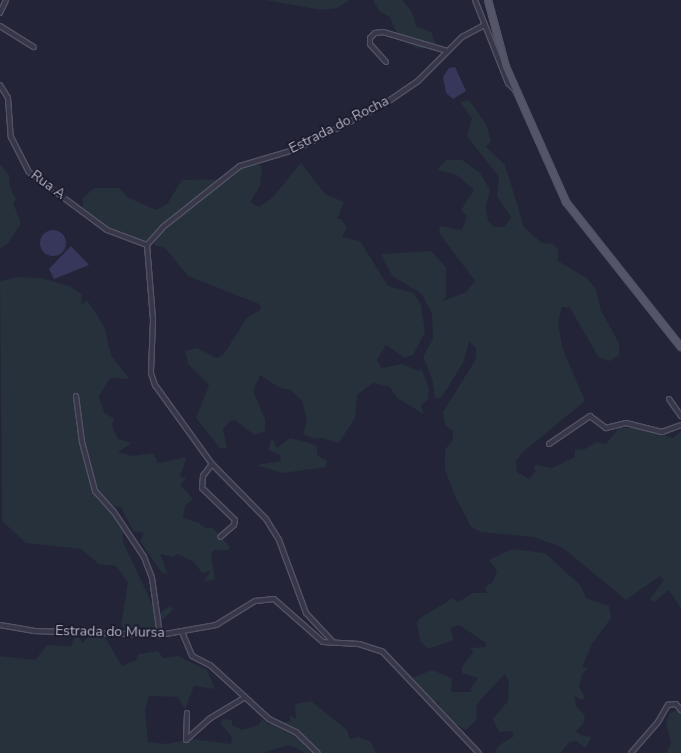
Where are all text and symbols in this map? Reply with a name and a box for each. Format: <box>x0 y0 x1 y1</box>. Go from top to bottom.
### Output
street label: Estrada do Rocha <box>286 93 392 157</box>
street label: Rua A <box>28 167 68 203</box>
street label: Estrada do Mursa <box>55 623 165 641</box>

